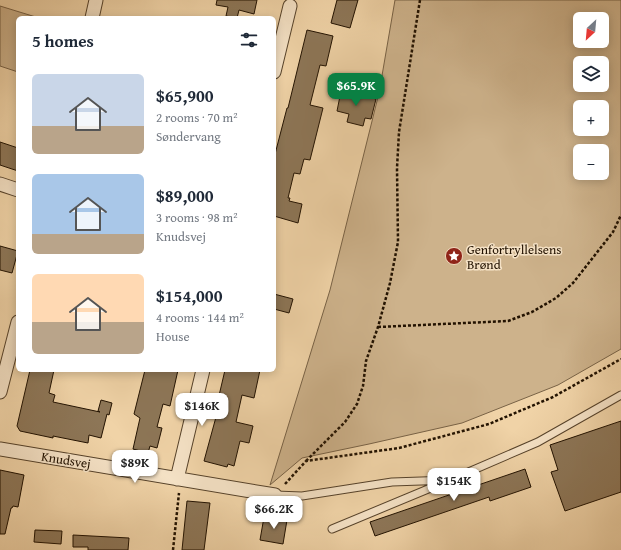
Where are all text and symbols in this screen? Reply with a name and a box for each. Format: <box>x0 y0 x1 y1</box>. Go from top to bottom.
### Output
north arrow <box>573 12 609 48</box>
map controls <box>573 12 609 180</box>
text: 5 homes <box>32 28 94 53</box>
icon: filters <box>238 29 260 51</box>
button: layers <box>573 56 609 92</box>
pin: $65.9K <box>323 73 389 107</box>
text: $65.9K <box>337 76 375 95</box>
text: $65,900 <box>156 83 214 108</box>
icon: home <box>64 90 112 138</box>
button: + <box>573 100 609 136</box>
text: 2 rooms · 70 m² <box>156 108 238 127</box>
text: Søndervang <box>156 127 221 146</box>
button: − <box>573 144 609 180</box>
text: $89,000 <box>156 183 214 208</box>
icon: home <box>64 190 112 238</box>
text: 3 rooms · 98 m² <box>156 208 238 227</box>
text: Knudsvej <box>156 227 206 246</box>
place label: Genfortryllelsens Brønd <box>467 240 561 274</box>
place icon: Genfortryllelsens Brønd <box>444 246 464 266</box>
text: $154,000 <box>156 283 222 308</box>
icon: home <box>64 290 112 338</box>
text: 4 rooms · 144 m² <box>156 308 244 327</box>
text: House <box>156 327 190 346</box>
pin: $146K <box>174 393 230 427</box>
text: $146K <box>184 396 220 415</box>
street label: Knudsvej <box>40 447 92 473</box>
pin: $89K <box>111 450 159 484</box>
text: $89K <box>121 453 149 472</box>
pin: $154K <box>426 468 482 502</box>
text: $154K <box>436 471 472 490</box>
pin: $66.2K <box>241 496 307 530</box>
text: $66.2K <box>255 499 293 518</box>

